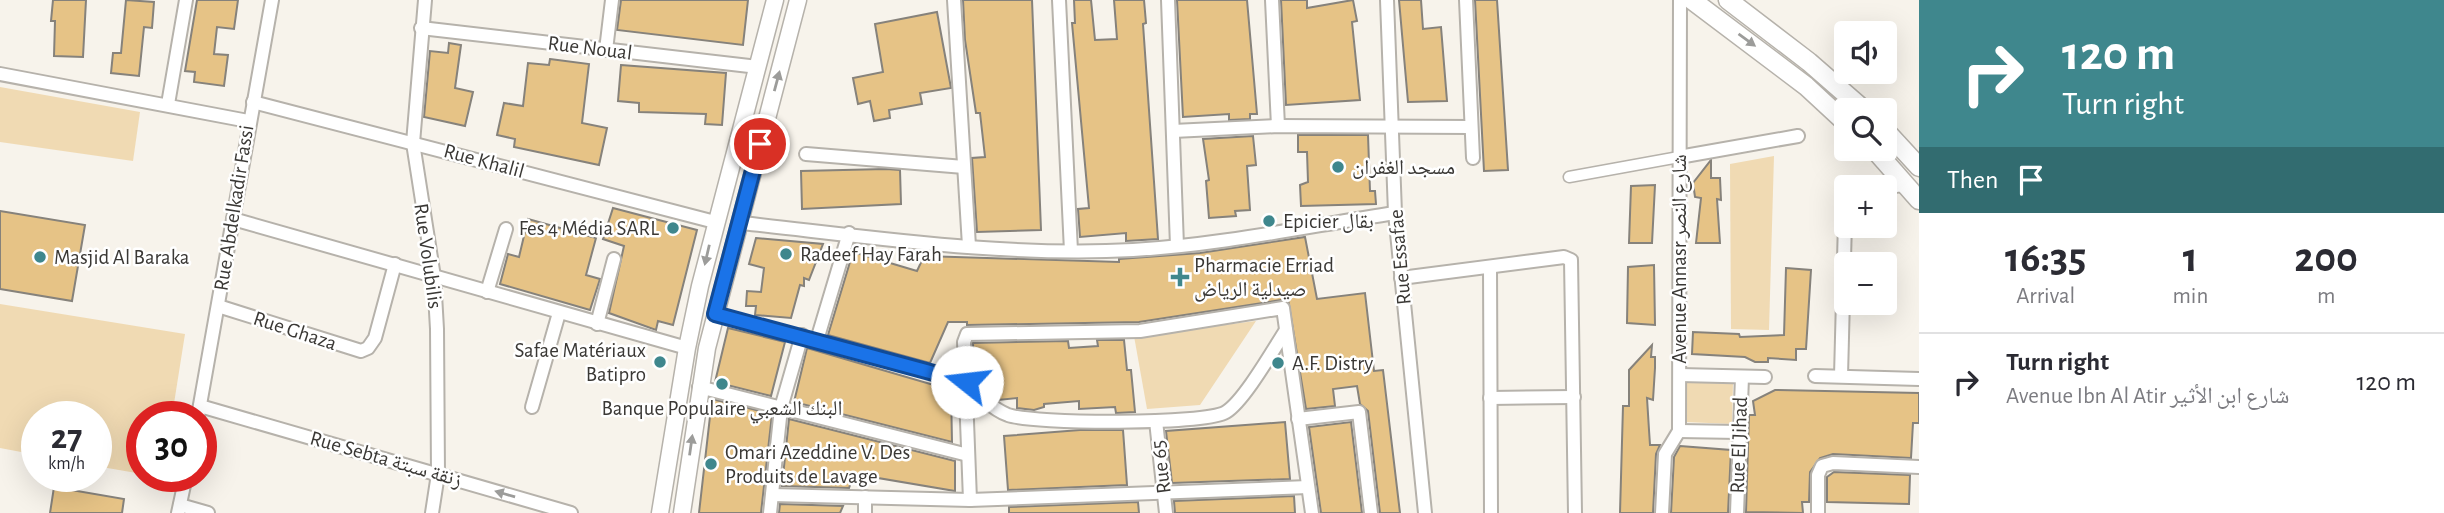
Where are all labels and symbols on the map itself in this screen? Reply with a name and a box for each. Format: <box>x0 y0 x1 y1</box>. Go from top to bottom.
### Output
street label: Rue Noual <box>547 32 633 64</box>
one-way arrow <box>1738 33 1756 47</box>
one-way arrow <box>772 70 782 91</box>
pin <box>730 114 790 174</box>
street label: Rue Abdelkadir Fassi <box>211 124 257 292</box>
street label: Rue Khalil <box>441 140 527 182</box>
street label: Avenue Annasr شارع النصر <box>1669 154 1692 364</box>
place label: مسجد الغفران <box>1352 157 1455 179</box>
marker: مسجد الغفران <box>1330 159 1346 175</box>
street label: Rue Volubilis <box>410 202 446 310</box>
street label: Rue Essafae <box>1385 208 1415 306</box>
place label: Epicier بقال <box>1283 211 1374 233</box>
marker: Epicier بقال <box>1261 213 1277 229</box>
place label: Fes 4 Média SARL <box>519 218 659 239</box>
marker: Fes 4 Média SARL <box>665 220 681 236</box>
place label: Radeef Hay Farah <box>800 244 942 265</box>
one-way arrow <box>702 245 713 267</box>
marker: Radeef Hay Farah <box>778 246 794 262</box>
place label: Masjid Al Baraka <box>54 247 190 268</box>
marker: Masjid Al Baraka <box>32 249 48 265</box>
place label: Pharmacie Erriad صيدلية الرياض <box>1194 255 1334 302</box>
marker: Pharmacie Erriad صيدلية الرياض <box>1172 269 1188 285</box>
street label: Rue Ghaza <box>251 308 340 354</box>
place label: Safae Matériaux Batipro <box>514 340 646 385</box>
position arrow <box>930 345 1004 419</box>
place label: A.F. Distry <box>1292 353 1373 374</box>
marker: Safae Matériaux Batipro <box>652 354 668 370</box>
marker: A.F. Distry <box>1270 355 1286 371</box>
marker: Banque Populaire البنك الشعبي <box>714 376 730 392</box>
street label: Rue El Jihad <box>1727 396 1751 494</box>
place label: Banque Populaire البنك الشعبي <box>601 398 843 424</box>
speed limit sign: 30 <box>126 401 217 492</box>
street label: Rue Sebta زنقة سبتة <box>308 427 464 491</box>
one-way arrow <box>686 434 697 456</box>
street label: Rue 65 <box>1147 439 1175 495</box>
place label: Omari Azeddine V. Des Produits de Lavage <box>725 442 910 487</box>
marker: Omari Azeddine V. Des Produits de Lavage <box>703 456 719 472</box>
one-way arrow <box>495 488 516 498</box>

